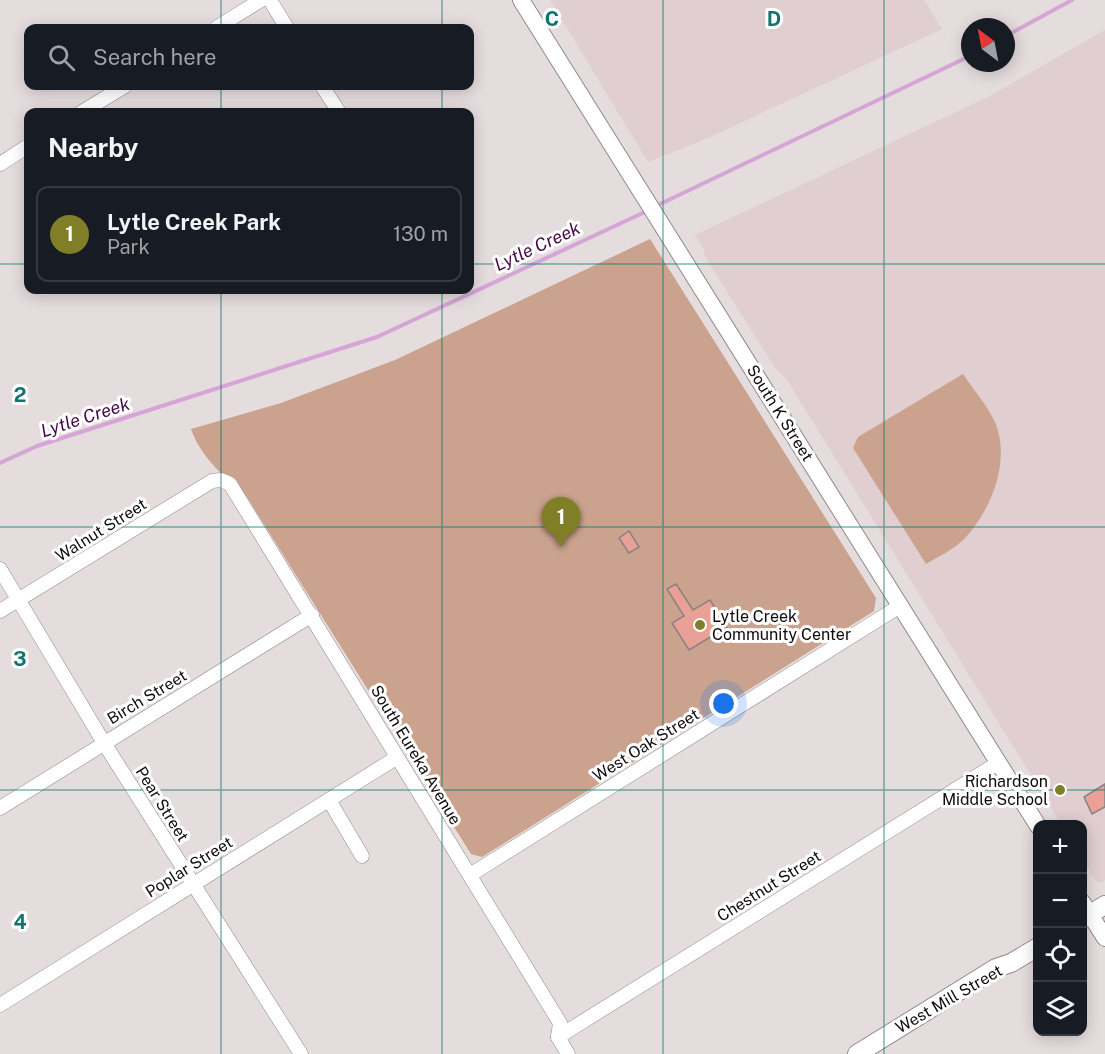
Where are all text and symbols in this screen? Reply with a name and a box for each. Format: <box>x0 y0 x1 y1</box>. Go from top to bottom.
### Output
text: C <box>545 7 559 31</box>
text: D <box>767 7 781 31</box>
north arrow <box>961 18 1015 72</box>
search box <box>24 24 474 90</box>
icon: search <box>45 41 78 74</box>
text: Search here <box>93 44 217 70</box>
text: Nearby <box>48 132 138 163</box>
text: Lytle Creek Park <box>107 209 281 235</box>
water label: Lytle Creek <box>491 217 584 275</box>
text: 1 <box>65 222 74 246</box>
text: 130 m <box>393 222 448 246</box>
text: Park <box>107 235 150 259</box>
street label: South K Street <box>743 361 817 465</box>
text: 2 <box>14 383 26 407</box>
water label: Lytle Creek <box>38 393 132 441</box>
street label: Walnut Street <box>52 495 150 565</box>
pin: 1 <box>542 498 580 547</box>
place label: Lytle Creek Community Center <box>712 607 851 644</box>
marker: Lytle Creek Community Center <box>693 618 707 632</box>
text: 3 <box>13 647 27 671</box>
street label: Birch Street <box>104 666 190 728</box>
street label: South Eureka Avenue <box>367 682 465 828</box>
your location <box>709 689 738 718</box>
street label: West Oak Street <box>589 705 703 785</box>
street label: Pear Street <box>131 763 193 845</box>
place label: Richardson Middle School <box>942 772 1048 809</box>
marker: Richardson Middle School <box>1053 783 1067 797</box>
map controls <box>1033 820 1087 1036</box>
button: + <box>1033 820 1087 874</box>
street label: Poplar Street <box>142 833 236 901</box>
street label: Chestnut Street <box>714 846 824 926</box>
button: − <box>1033 874 1087 928</box>
text: 4 <box>13 910 27 934</box>
button: locate <box>1033 928 1087 982</box>
street label: West Mill Street <box>892 961 1006 1037</box>
button: layers <box>1033 982 1087 1036</box>

